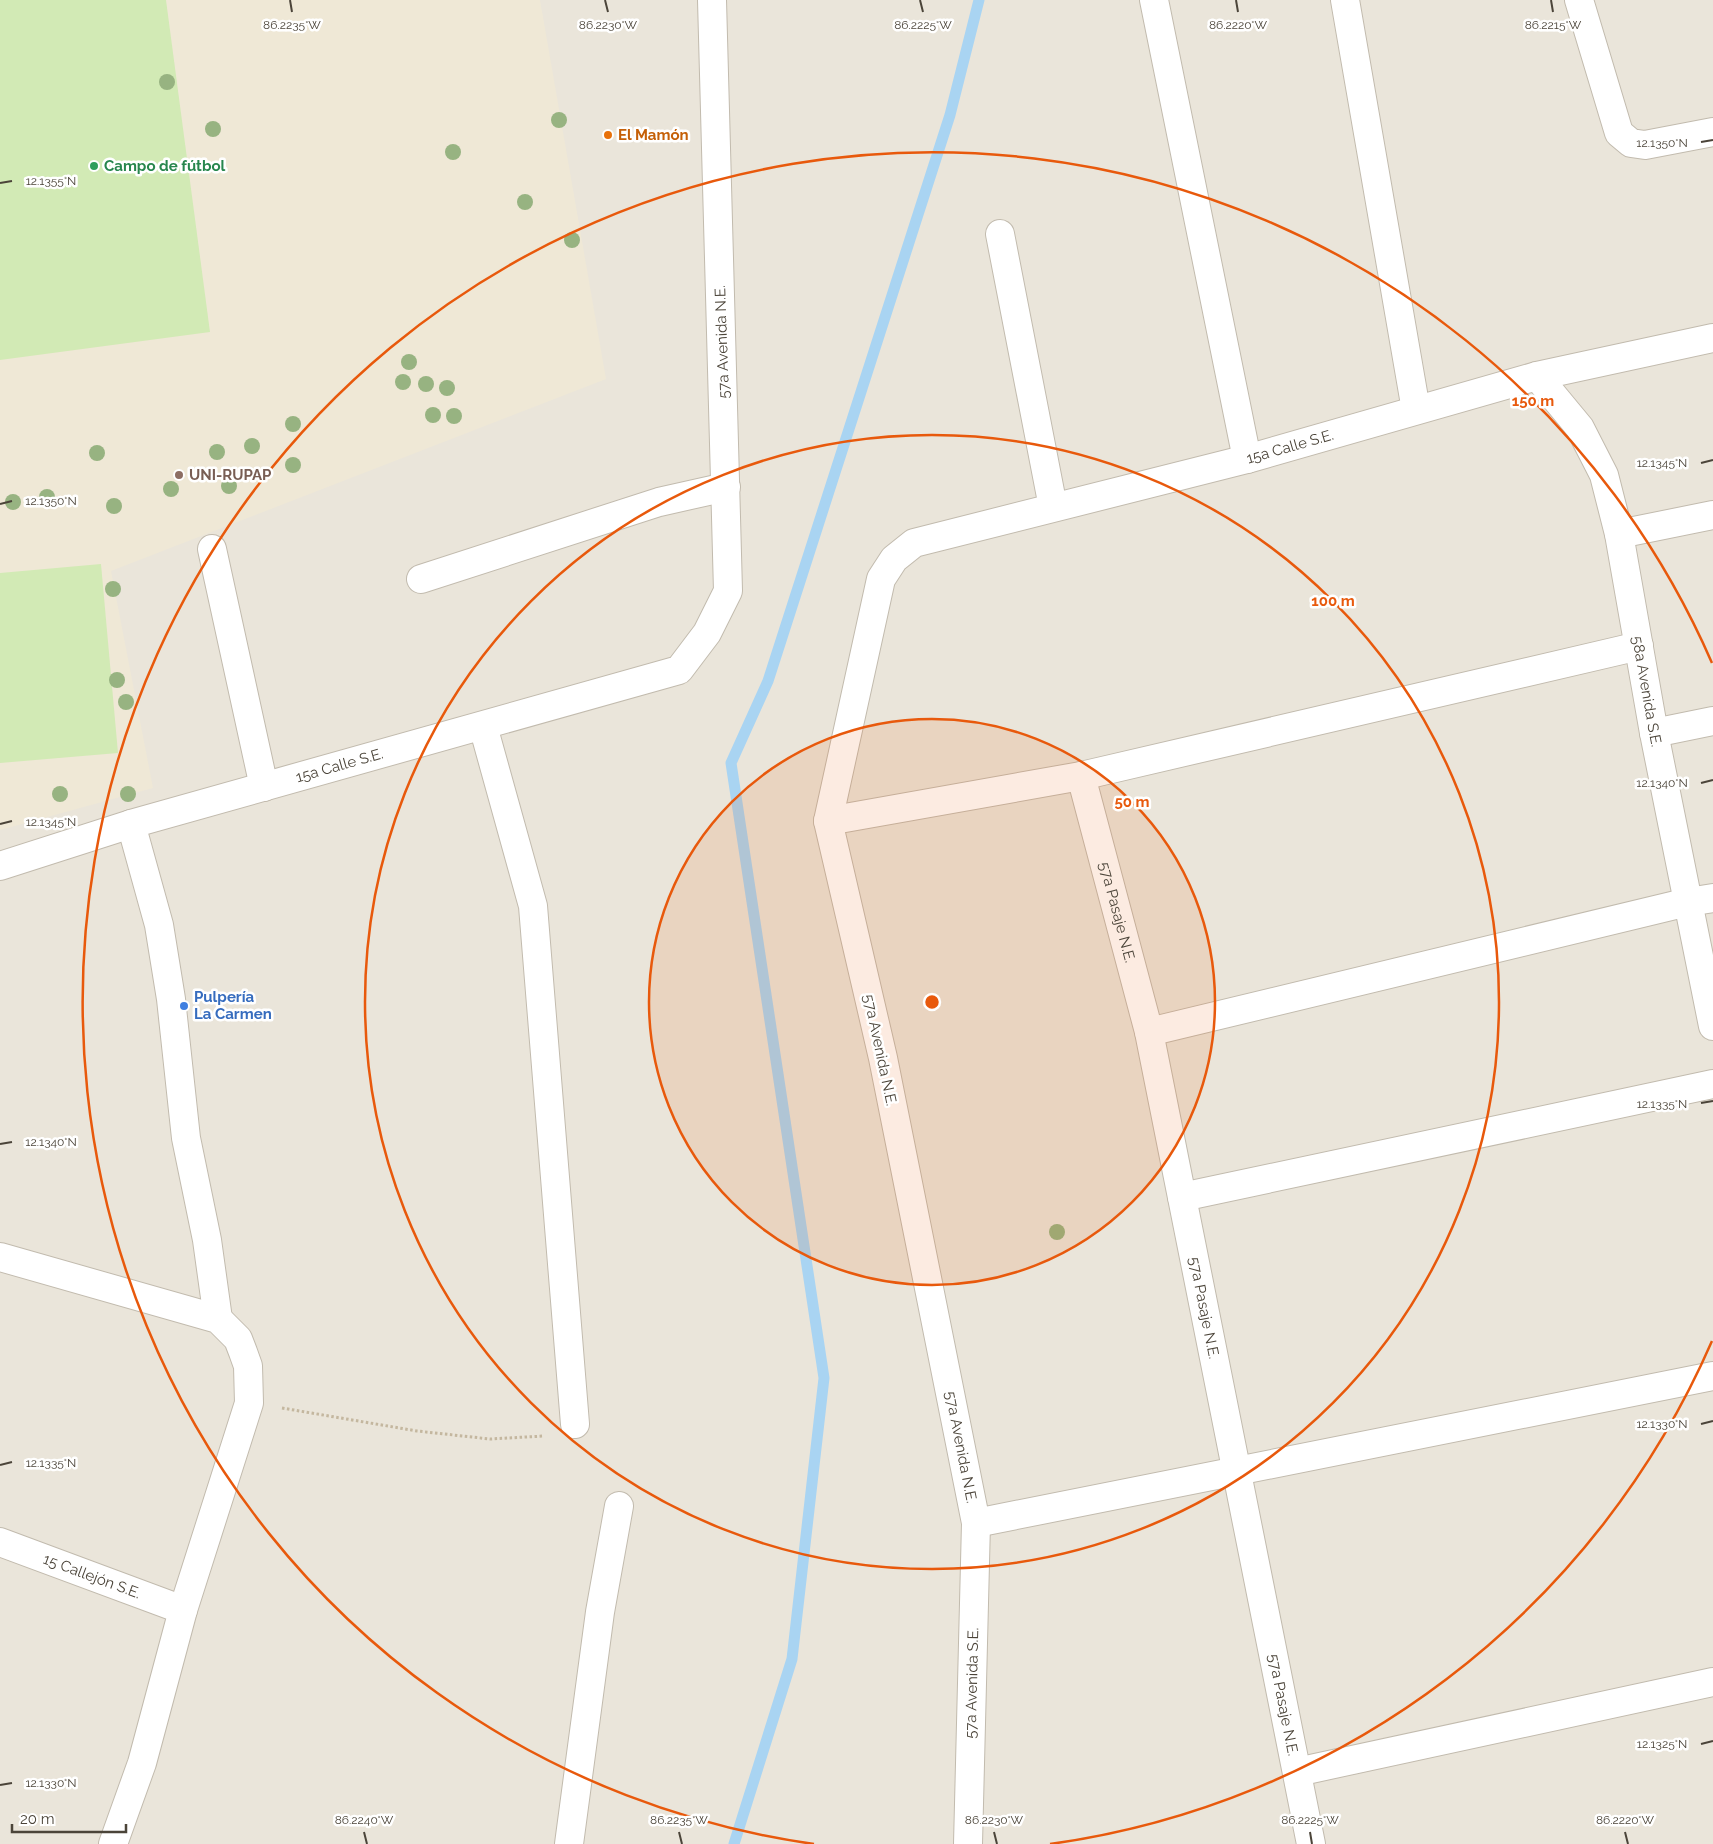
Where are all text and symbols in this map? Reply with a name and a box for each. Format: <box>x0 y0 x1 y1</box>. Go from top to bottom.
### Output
text: 86.2235°W <box>263 18 321 32</box>
text: 86.2230°W <box>579 18 638 32</box>
text: 86.2225°W <box>894 18 952 32</box>
text: 86.2220°W <box>1209 18 1268 32</box>
text: 86.2215°W <box>1525 18 1582 32</box>
place label: El Mamón <box>618 126 689 144</box>
marker: El Mamón <box>602 129 614 141</box>
text: 12.1350°N <box>1636 136 1688 150</box>
place label: Campo de fútbol <box>104 157 225 175</box>
marker: Campo de fútbol <box>88 160 100 172</box>
text: 12.1355°N <box>26 174 76 188</box>
street label: 57a Avenida N.E. <box>711 285 733 399</box>
text: 150 m <box>1512 392 1554 410</box>
street label: 15a Calle S.E. <box>1244 426 1336 468</box>
text: 12.1345°N <box>1637 456 1687 470</box>
place label: UNI-RUPAP <box>189 466 272 484</box>
marker: UNI-RUPAP <box>173 469 185 481</box>
text: 12.1350°N <box>25 494 77 508</box>
text: 100 m <box>1311 592 1355 610</box>
street label: 58a Avenida S.E. <box>1628 635 1666 748</box>
street label: 15a Calle S.E. <box>294 745 385 786</box>
text: 12.1340°N <box>1636 776 1688 790</box>
text: 50 m <box>1114 793 1150 811</box>
text: 12.1345°N <box>26 815 76 829</box>
street label: 57a Pasaje N.E. <box>1095 860 1139 965</box>
place label: Pulpería La Carmen <box>194 988 272 1023</box>
street label: 57a Avenida N.E. <box>859 993 901 1107</box>
centre of rings <box>923 993 941 1011</box>
marker: Pulpería La Carmen <box>178 1000 190 1012</box>
text: 12.1335°N <box>1637 1097 1687 1111</box>
text: 12.1340°N <box>25 1135 77 1149</box>
street label: 57a Pasaje N.E. <box>1185 1255 1223 1360</box>
street label: 57a Avenida N.E. <box>941 1390 981 1504</box>
text: 12.1330°N <box>1636 1417 1688 1431</box>
text: 12.1335°N <box>26 1456 76 1470</box>
street label: 15 Callejón S.E. <box>41 1550 143 1602</box>
street label: 57a Avenida S.E. <box>962 1627 982 1739</box>
street label: 57a Pasaje N.E. <box>1264 1652 1302 1757</box>
text: 12.1325°N <box>1637 1737 1687 1751</box>
text: 12.1330°N <box>25 1776 77 1790</box>
scale bar <box>12 1802 126 1834</box>
text: 20 m <box>20 1810 55 1828</box>
text: 86.2240°W <box>335 1813 394 1827</box>
text: 86.2235°W <box>650 1813 708 1827</box>
text: 86.2230°W <box>965 1813 1024 1827</box>
text: 86.2225°W <box>1281 1813 1339 1827</box>
text: 86.2220°W <box>1596 1813 1655 1827</box>

